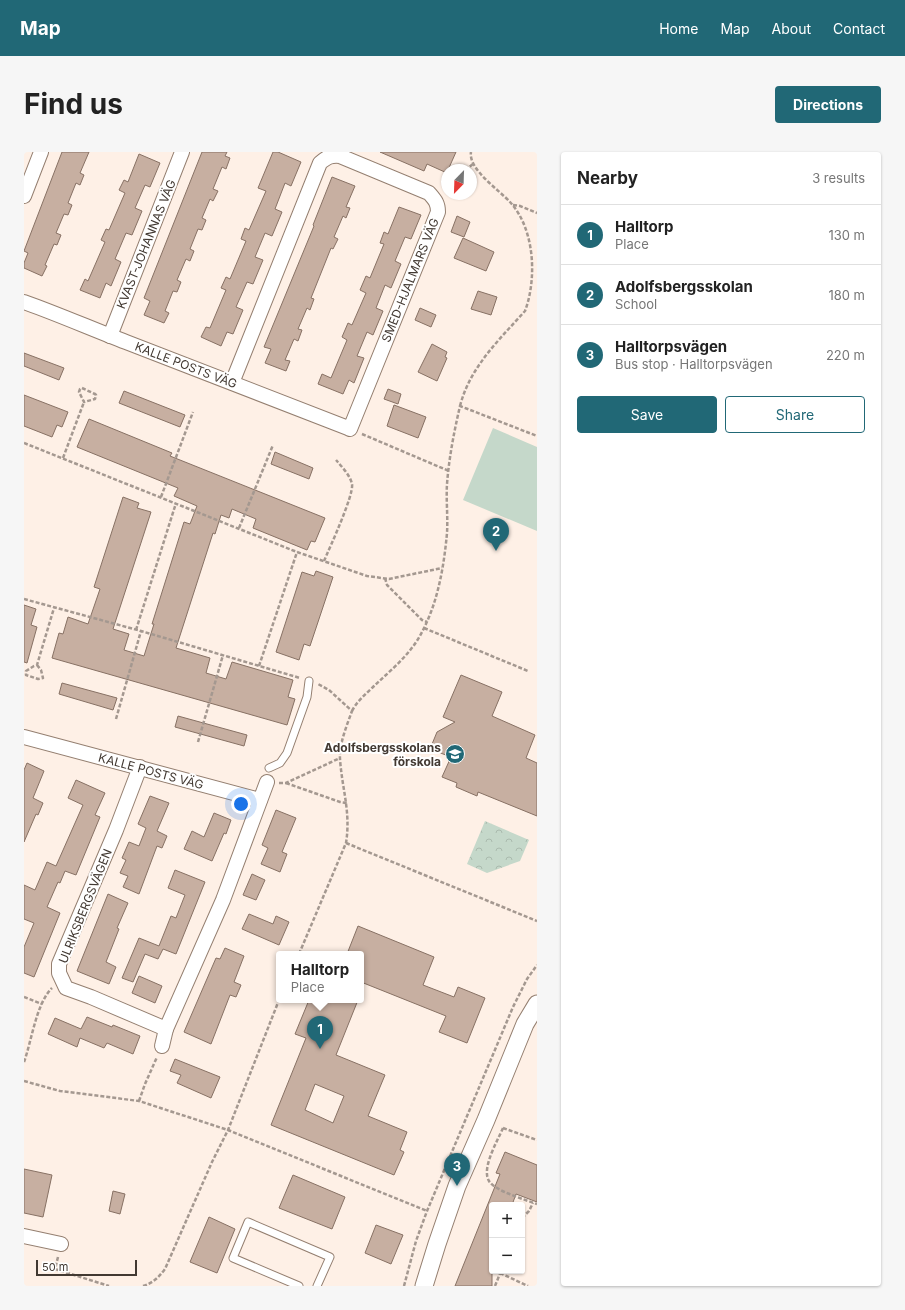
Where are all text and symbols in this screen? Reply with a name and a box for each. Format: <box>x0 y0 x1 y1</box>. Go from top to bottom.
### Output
text: Map <box>20 17 61 40</box>
text: Home <box>659 20 698 37</box>
text: Map <box>720 20 750 37</box>
text: About <box>772 20 811 37</box>
text: Contact <box>833 20 885 37</box>
button: Directions <box>775 86 881 123</box>
text: Find us <box>24 87 123 121</box>
north arrow <box>441 164 477 200</box>
text: Nearby <box>577 168 638 188</box>
text: 3 results <box>812 170 865 186</box>
street label: KVAST-JOHANNAS VÄG <box>113 177 179 311</box>
street label: SMED-HJALMARS VÄG <box>378 216 442 344</box>
text: Halltorp <box>615 217 673 236</box>
text: 1 <box>587 227 593 243</box>
text: 130 m <box>828 227 865 243</box>
text: Place <box>615 236 649 252</box>
text: Adolfsbergsskolan <box>615 277 753 296</box>
text: 2 <box>586 287 594 303</box>
text: 180 m <box>828 287 865 303</box>
text: School <box>615 296 657 312</box>
text: Halltorpsvägen <box>615 337 727 356</box>
street label: KALLE POSTS VÄG <box>133 339 239 391</box>
text: 3 <box>586 347 594 363</box>
text: 220 m <box>826 347 865 363</box>
text: Bus stop · Halltorpsvägen <box>615 356 773 372</box>
button: Save <box>577 396 717 433</box>
button: Share <box>725 396 865 433</box>
pin: 2 <box>483 518 509 551</box>
place label: Adolfsbergsskolans förskola <box>324 740 441 769</box>
school or university icon: Adolfsbergsskolans förskola <box>444 743 466 765</box>
street label: KALLE POSTS VÄG <box>97 750 205 792</box>
your location <box>231 794 251 814</box>
street label: ULRIKSBERGSVÄGEN <box>55 847 115 965</box>
popup <box>276 951 364 1003</box>
text: Halltorp <box>291 960 349 979</box>
text: Place <box>291 979 325 995</box>
pin: 1 <box>307 1016 333 1049</box>
pin: 3 <box>444 1153 470 1186</box>
map controls <box>489 1202 525 1274</box>
button: + <box>489 1202 525 1238</box>
button: − <box>489 1238 525 1274</box>
scale bar <box>36 1258 137 1277</box>
text: 50 m <box>42 1260 68 1274</box>

